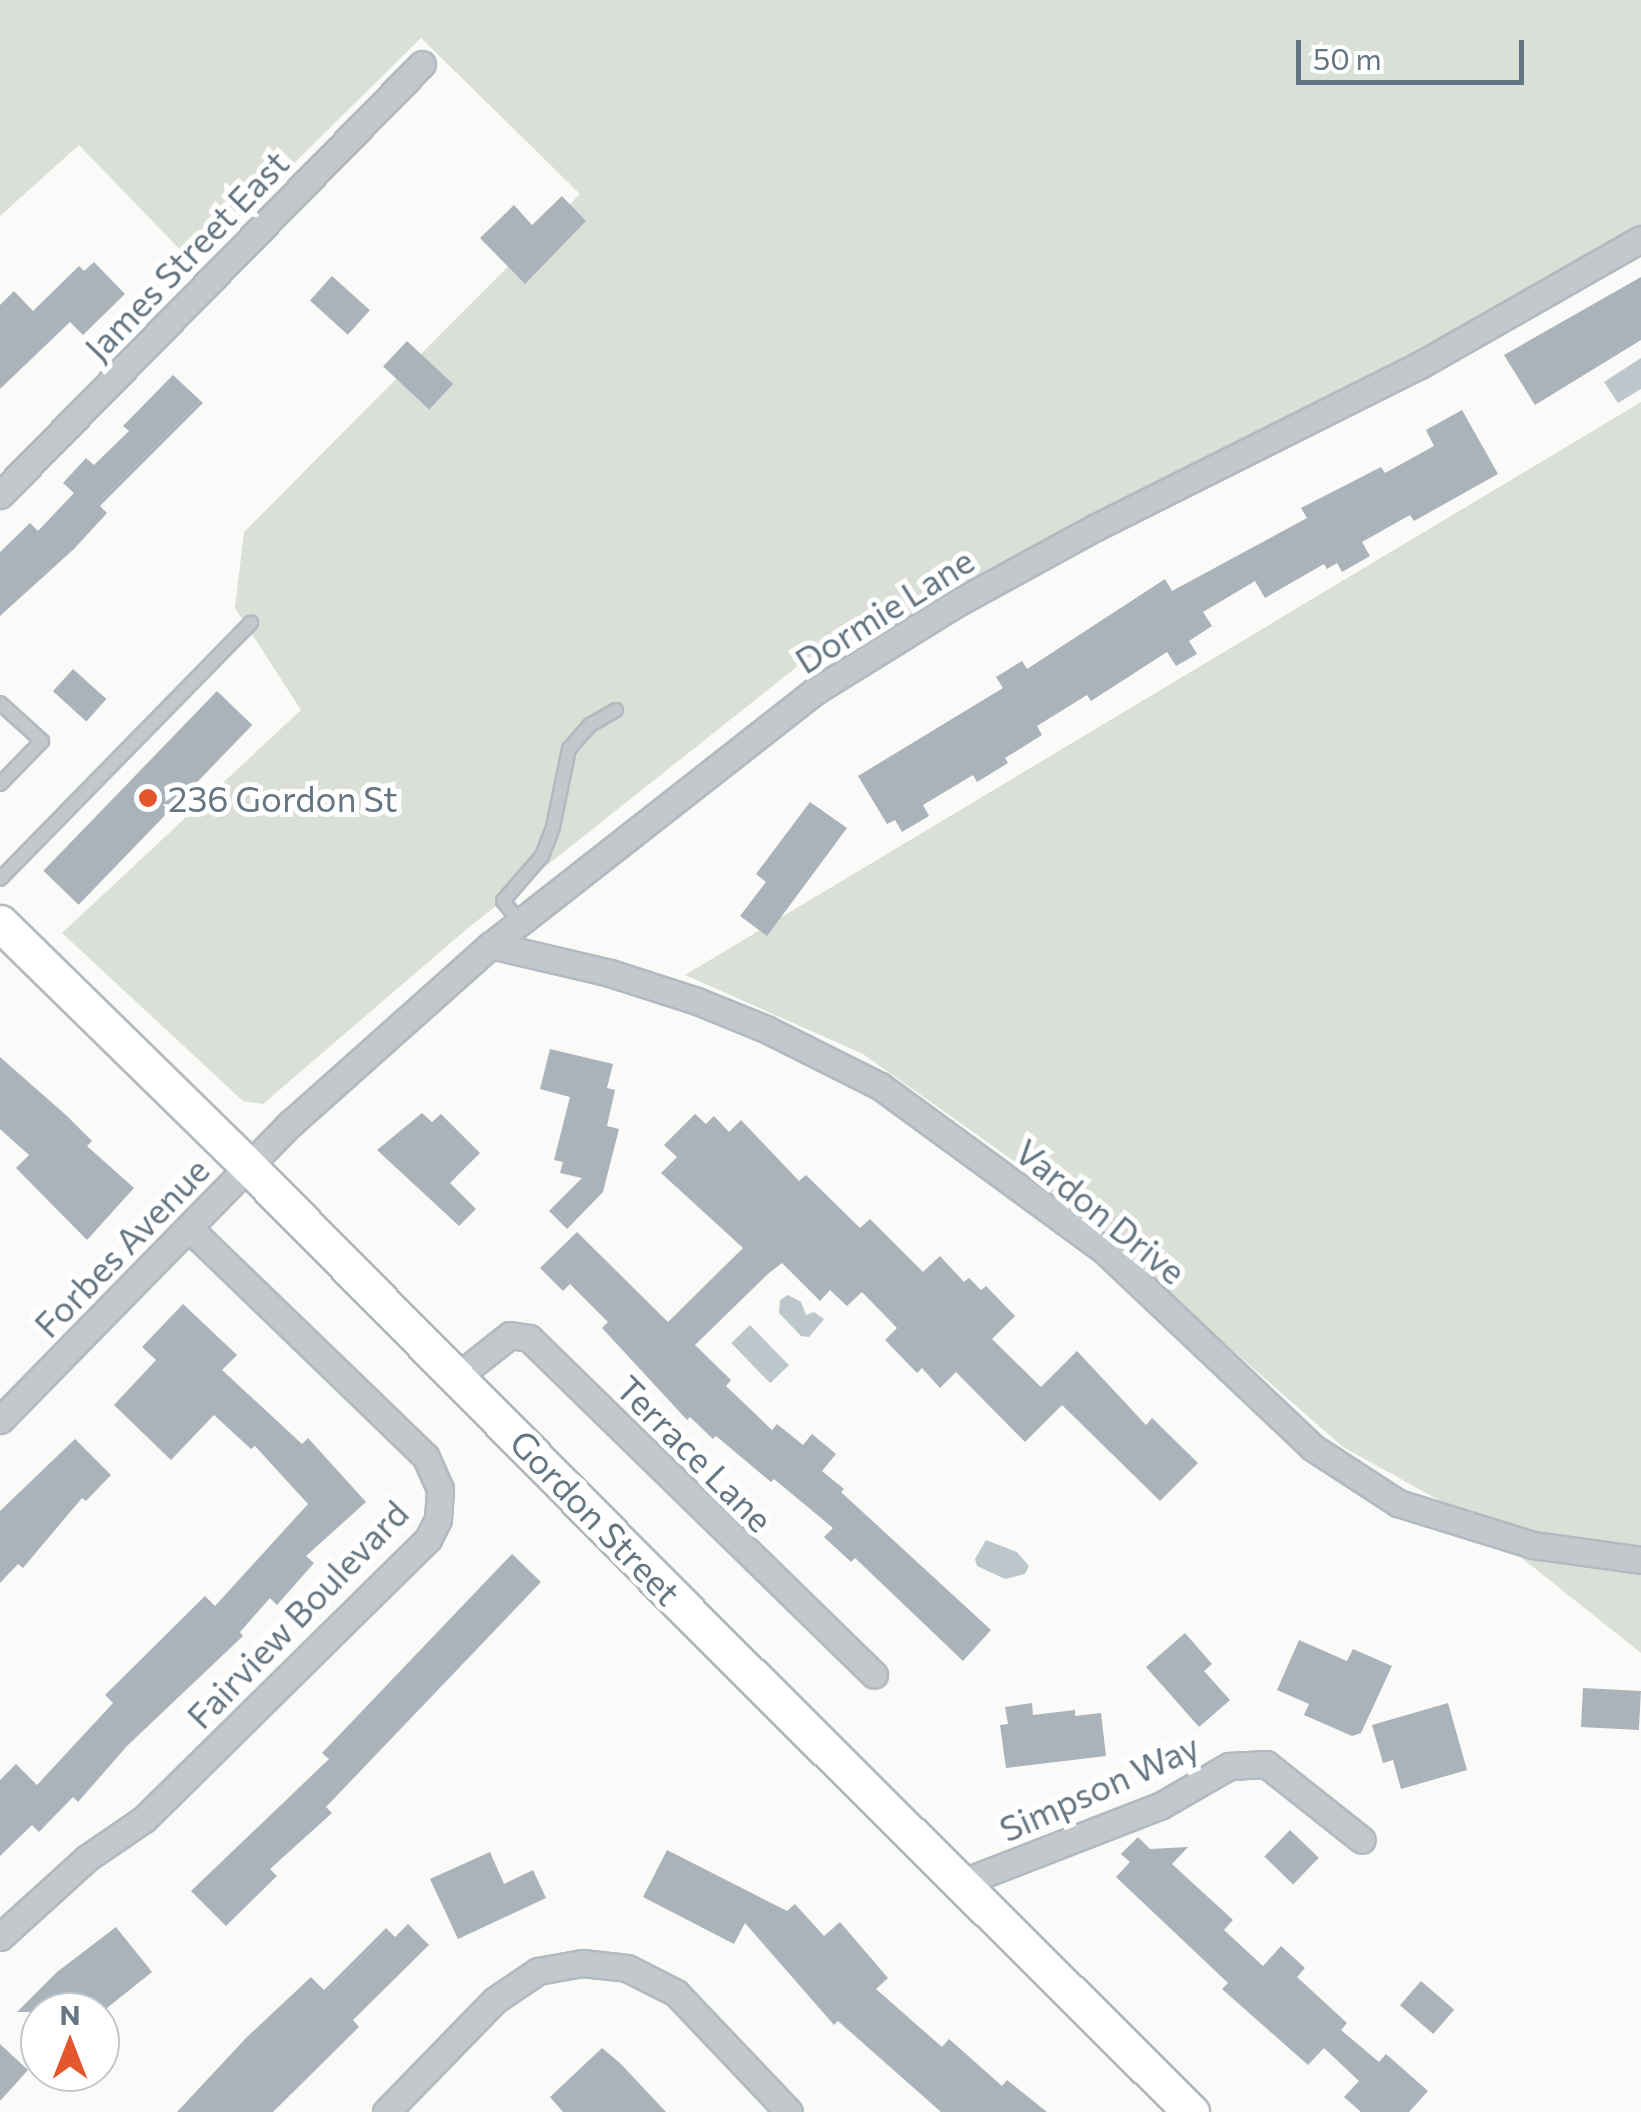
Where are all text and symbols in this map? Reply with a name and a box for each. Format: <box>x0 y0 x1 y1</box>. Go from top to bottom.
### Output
scale bar <box>1301 20 1528 82</box>
text: 50 m <box>1313 39 1382 76</box>
street label: James Street East <box>75 142 297 368</box>
street label: Dormie Lane <box>787 539 981 681</box>
place label: 236 Gordon St <box>168 777 398 819</box>
marker: 236 Gordon St <box>137 787 159 809</box>
street label: Vardon Drive <box>1008 1130 1194 1292</box>
street label: Forbes Avenue <box>25 1149 217 1345</box>
street label: Terrace Lane <box>608 1366 782 1540</box>
street label: Gordon Street <box>502 1421 690 1613</box>
street label: Fairview Boulevard <box>178 1492 416 1736</box>
street label: Simpson Way <box>993 1724 1205 1850</box>
north arrow <box>20 1992 120 2092</box>
text: N <box>60 1997 81 2031</box>

